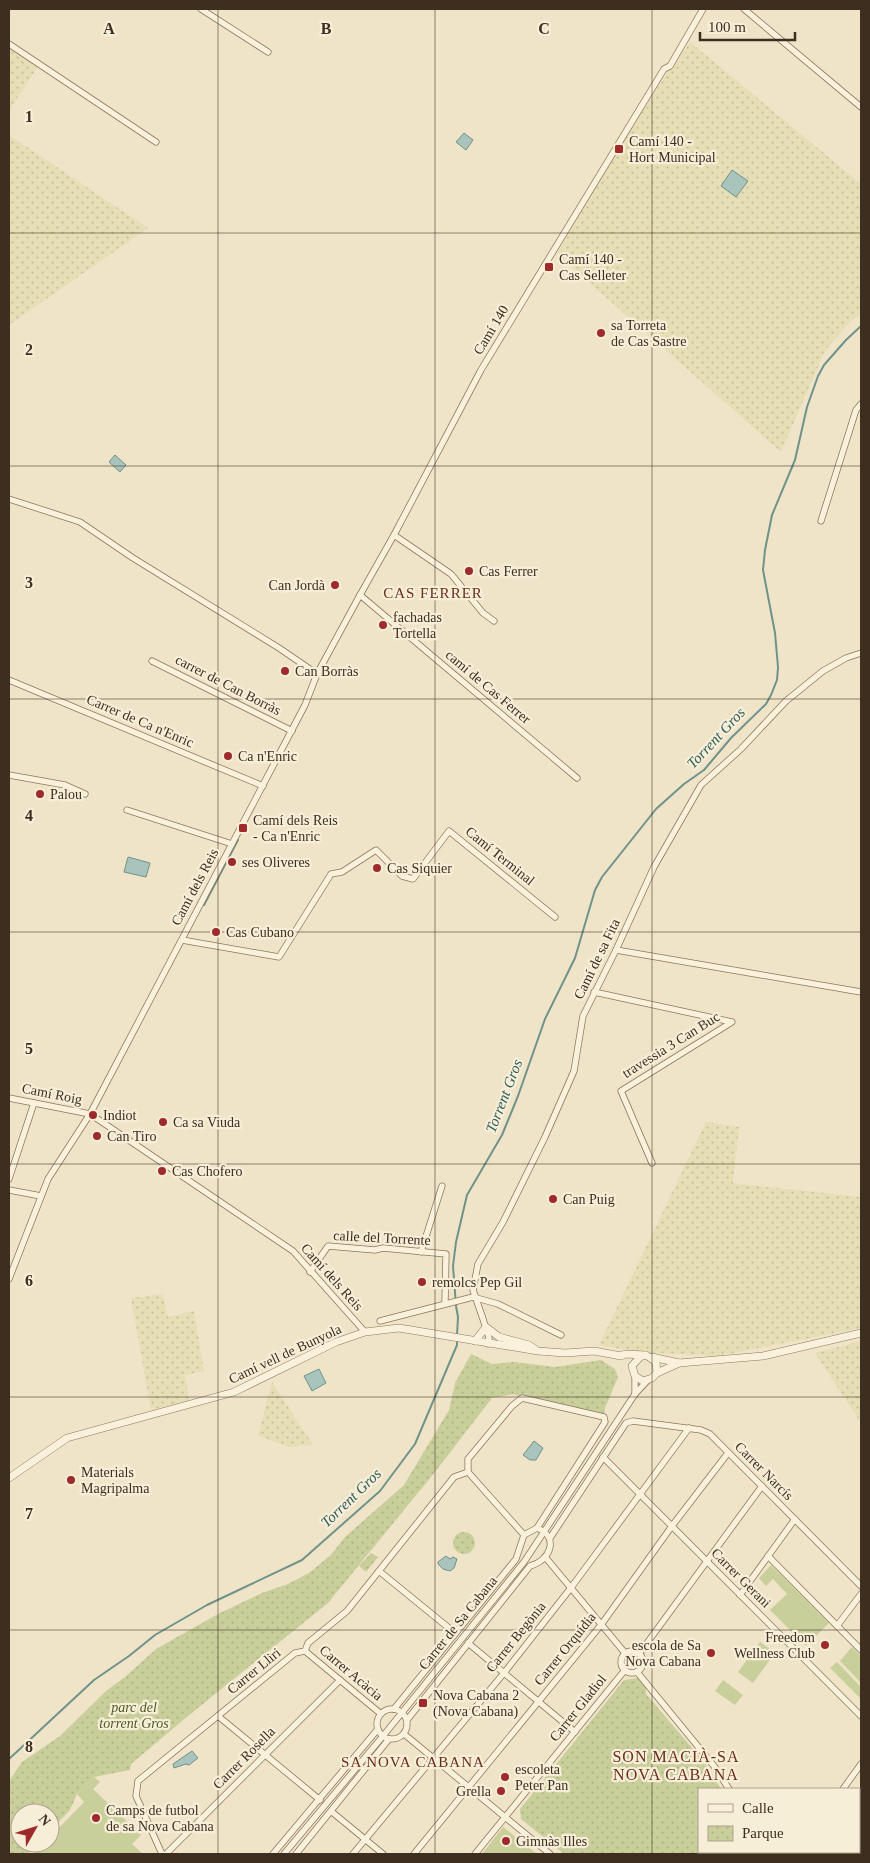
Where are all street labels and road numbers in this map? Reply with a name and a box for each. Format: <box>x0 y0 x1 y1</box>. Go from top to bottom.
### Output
street label: Camí 140 <box>470 303 512 357</box>
street label: camí de Cas Ferrer <box>443 647 534 727</box>
street label: carrer de Can Borràs <box>173 652 283 718</box>
street label: Carrer de Ca n'Enric <box>84 692 196 750</box>
street label: Camí Terminal <box>463 824 537 888</box>
street label: Camí dels Reis <box>168 846 222 928</box>
street label: Camí de sa Fita <box>571 916 623 1002</box>
street label: travessia 3 Can Buc <box>620 1009 722 1081</box>
street label: Camí Roig <box>21 1081 83 1107</box>
street label: calle del Torrente <box>333 1228 431 1248</box>
street label: Camí dels Reis <box>298 1240 366 1314</box>
street label: Camí vell de Bunyola <box>226 1321 344 1387</box>
street label: Carrer Narcís <box>732 1439 796 1503</box>
street label: Carrer Gerani <box>708 1545 774 1611</box>
street label: Carrer de Sa Cabana <box>416 1573 501 1673</box>
street label: Carrer Begònia <box>483 1598 549 1675</box>
street label: Carrer Orquídia <box>531 1609 599 1688</box>
street label: Carrer Acàcia <box>317 1642 386 1704</box>
street label: Carrer Lliri <box>224 1645 284 1697</box>
street label: Carrer Gladiol <box>547 1672 609 1744</box>
street label: Carrer Rosella <box>210 1723 279 1792</box>

